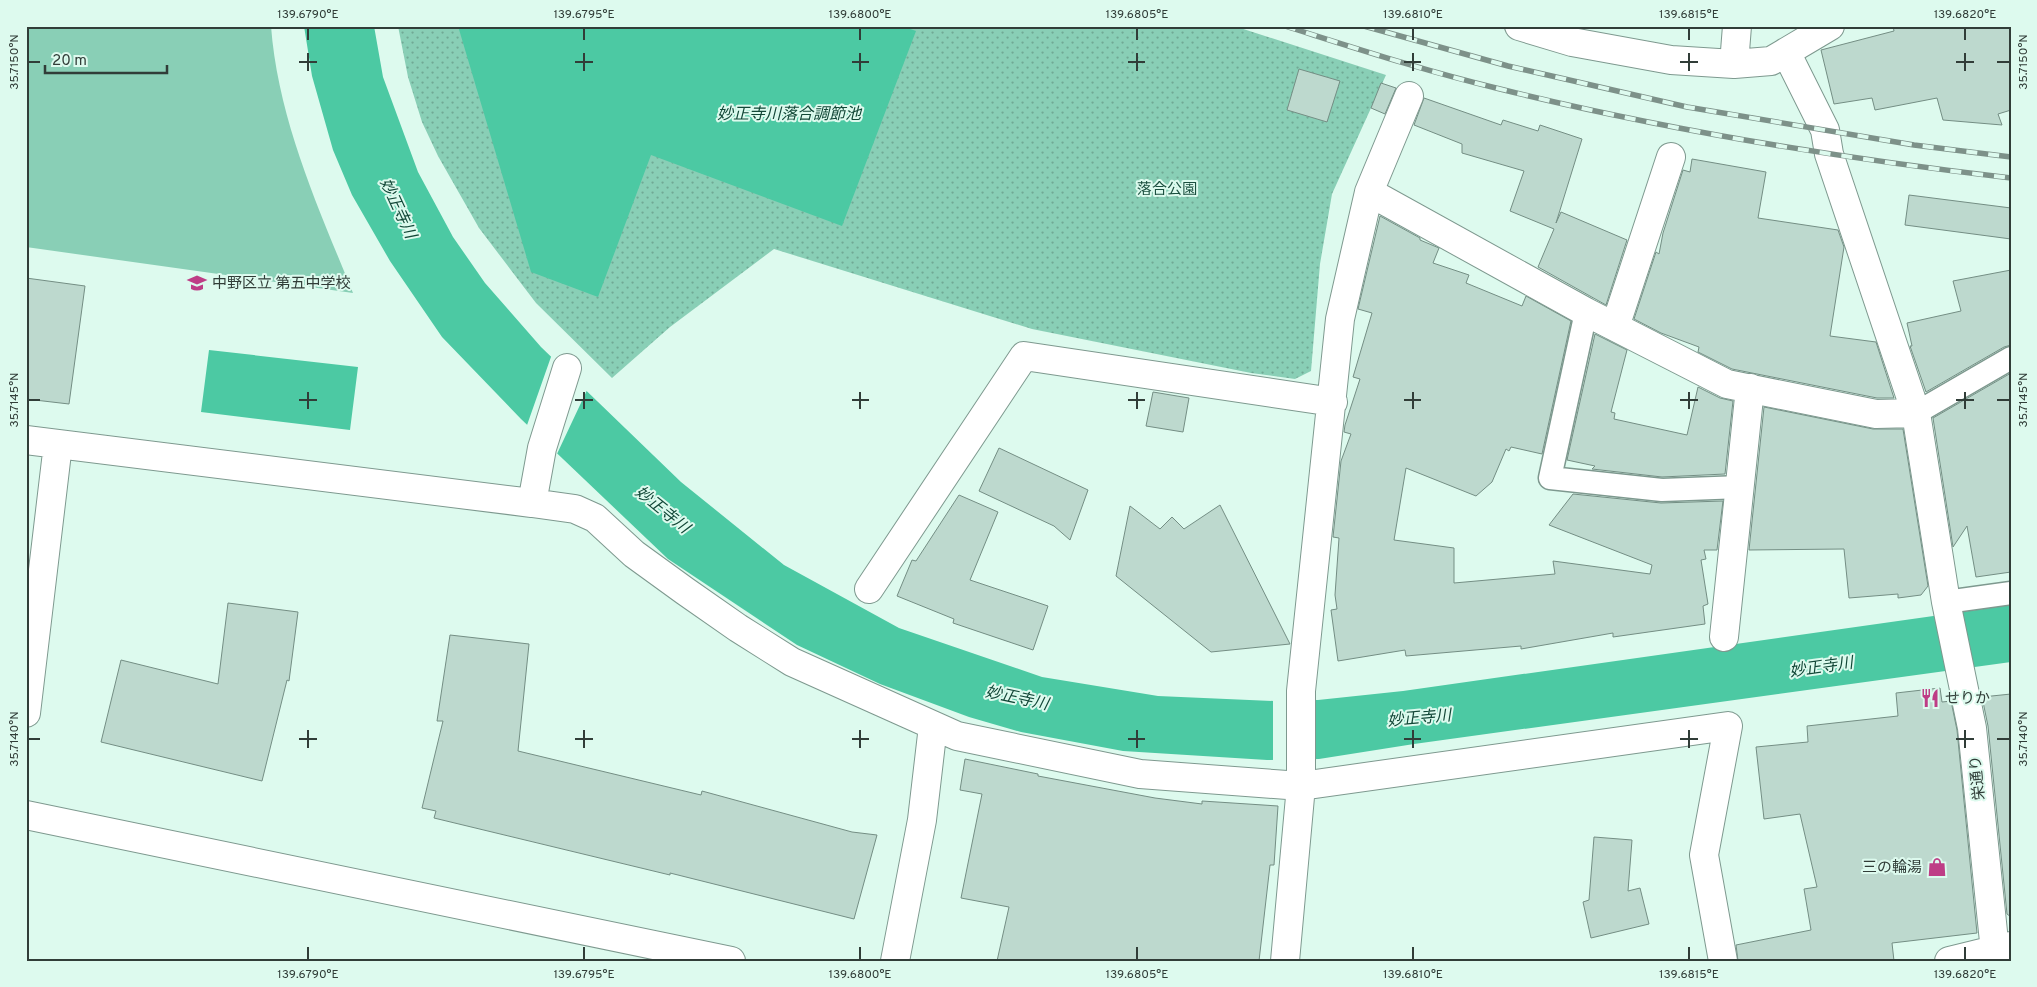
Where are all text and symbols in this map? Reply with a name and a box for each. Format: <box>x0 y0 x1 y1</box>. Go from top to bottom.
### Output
text: 139.6790°E <box>277 7 339 23</box>
text: 139.6795°E <box>553 7 615 23</box>
text: 139.6800°E <box>828 7 892 23</box>
text: 139.6805°E <box>1106 7 1168 23</box>
text: 139.6810°E <box>1383 7 1443 23</box>
text: 139.6815°E <box>1659 7 1719 23</box>
text: 139.6820°E <box>1934 7 1996 23</box>
text: 35.7150°N <box>7 34 23 90</box>
text: 35.7150°N <box>2016 34 2032 90</box>
scale bar <box>45 42 168 74</box>
text: 20 m <box>52 52 87 71</box>
water label: 妙正寺川落合調節池 <box>717 105 863 125</box>
water label: 妙正寺川 <box>375 176 421 244</box>
park label: 落合公園 <box>1137 181 1197 200</box>
school or university icon: 中野区立 第五中学校 <box>186 272 208 294</box>
place label: 中野区立 第五中学校 <box>212 275 351 294</box>
text: 35.7145°N <box>7 372 23 428</box>
text: 35.7145°N <box>2016 372 2032 428</box>
water label: 妙正寺川 <box>631 483 694 540</box>
water label: 妙正寺川 <box>1788 653 1856 682</box>
water label: 妙正寺川 <box>983 683 1052 716</box>
restaurant icon: せりか <box>1919 687 1941 709</box>
place label: せりか <box>1945 690 1990 709</box>
water label: 妙正寺川 <box>1386 706 1454 732</box>
text: 35.7140°N <box>7 711 23 767</box>
text: 35.7140°N <box>2016 711 2032 767</box>
street label: 栄通り <box>1967 754 1990 801</box>
shop icon: 三の輪湯 <box>1926 856 1948 878</box>
place label: 三の輪湯 <box>1862 858 1922 878</box>
text: 139.6790°E <box>277 967 339 983</box>
text: 139.6795°E <box>553 967 615 983</box>
text: 139.6800°E <box>828 967 892 983</box>
text: 139.6805°E <box>1106 967 1168 983</box>
text: 139.6810°E <box>1383 967 1443 983</box>
text: 139.6815°E <box>1659 967 1719 983</box>
text: 139.6820°E <box>1934 967 1996 983</box>

